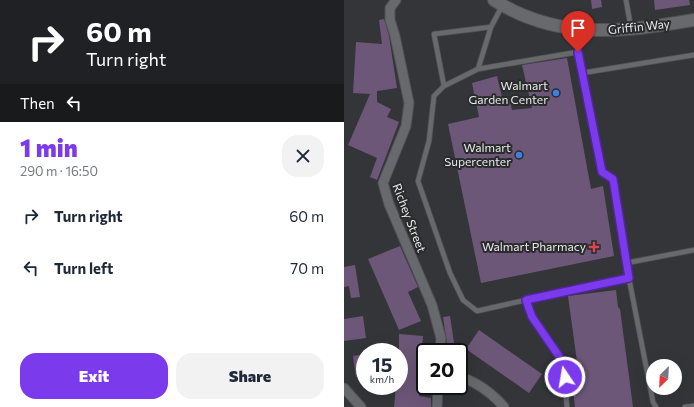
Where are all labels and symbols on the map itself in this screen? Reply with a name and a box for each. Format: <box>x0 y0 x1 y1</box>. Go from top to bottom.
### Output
pin <box>561 11 595 52</box>
street label: Griffin Way <box>607 16 671 36</box>
place label: Walmart Garden Center <box>469 78 548 106</box>
marker: Walmart Garden Center <box>551 88 561 98</box>
place label: Walmart Supercenter <box>444 140 511 168</box>
marker: Walmart Supercenter <box>514 150 524 160</box>
street label: Richey Street <box>390 181 429 254</box>
place label: Walmart Pharmacy <box>482 239 586 253</box>
marker: Walmart Pharmacy <box>589 242 599 252</box>
speed limit sign: 20 <box>416 343 468 395</box>
position arrow <box>544 356 586 398</box>
north arrow <box>646 359 682 395</box>

